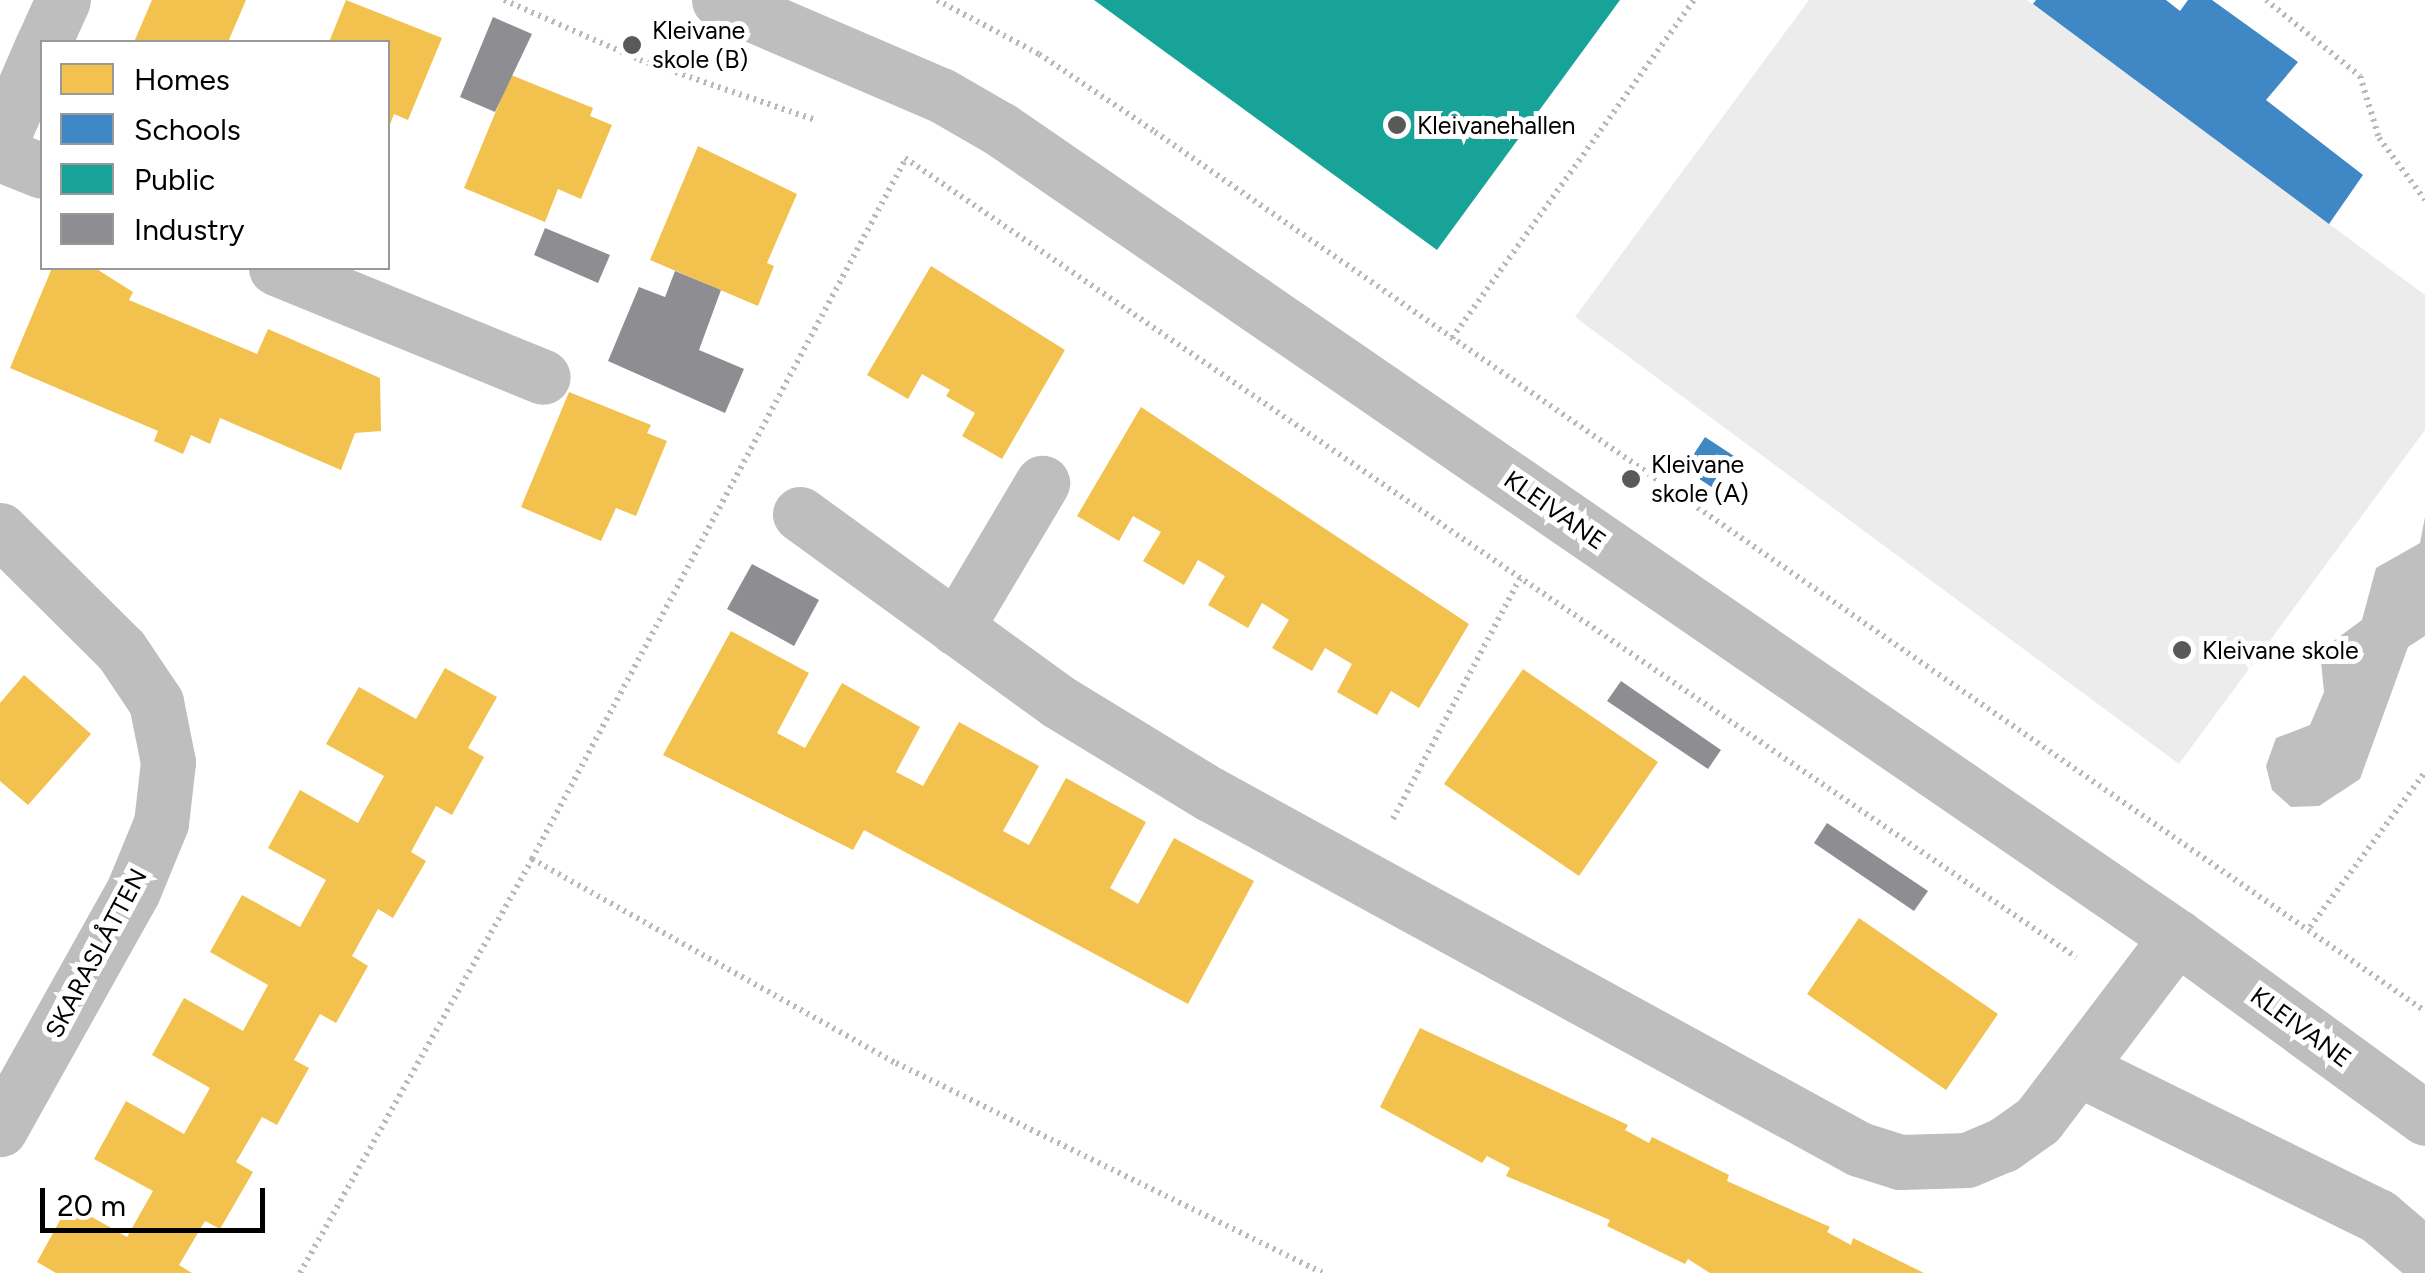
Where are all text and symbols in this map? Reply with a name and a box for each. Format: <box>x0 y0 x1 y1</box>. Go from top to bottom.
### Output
place label: Kleivane skole (B) <box>652 16 748 75</box>
marker: Kleivane skole (B) <box>621 34 643 56</box>
legend <box>40 40 390 270</box>
text: Homes <box>134 61 230 98</box>
place label: Kleivanehallen <box>1417 110 1576 140</box>
text: Schools <box>134 111 241 148</box>
marker: Kleivanehallen <box>1386 114 1408 136</box>
text: Public <box>134 161 215 198</box>
text: Industry <box>134 211 244 248</box>
place label: Kleivane skole (A) <box>1651 450 1749 509</box>
street label: KLEIVANE <box>1498 464 1612 556</box>
marker: Kleivane skole (A) <box>1620 468 1642 490</box>
place label: Kleivane skole <box>2202 635 2359 665</box>
marker: Kleivane skole <box>2171 639 2193 661</box>
street label: SKARASLÅTTEN <box>39 863 153 1043</box>
street label: KLEIVANE <box>2245 980 2357 1074</box>
scale bar <box>45 1168 270 1230</box>
text: 20 m <box>57 1187 126 1224</box>

